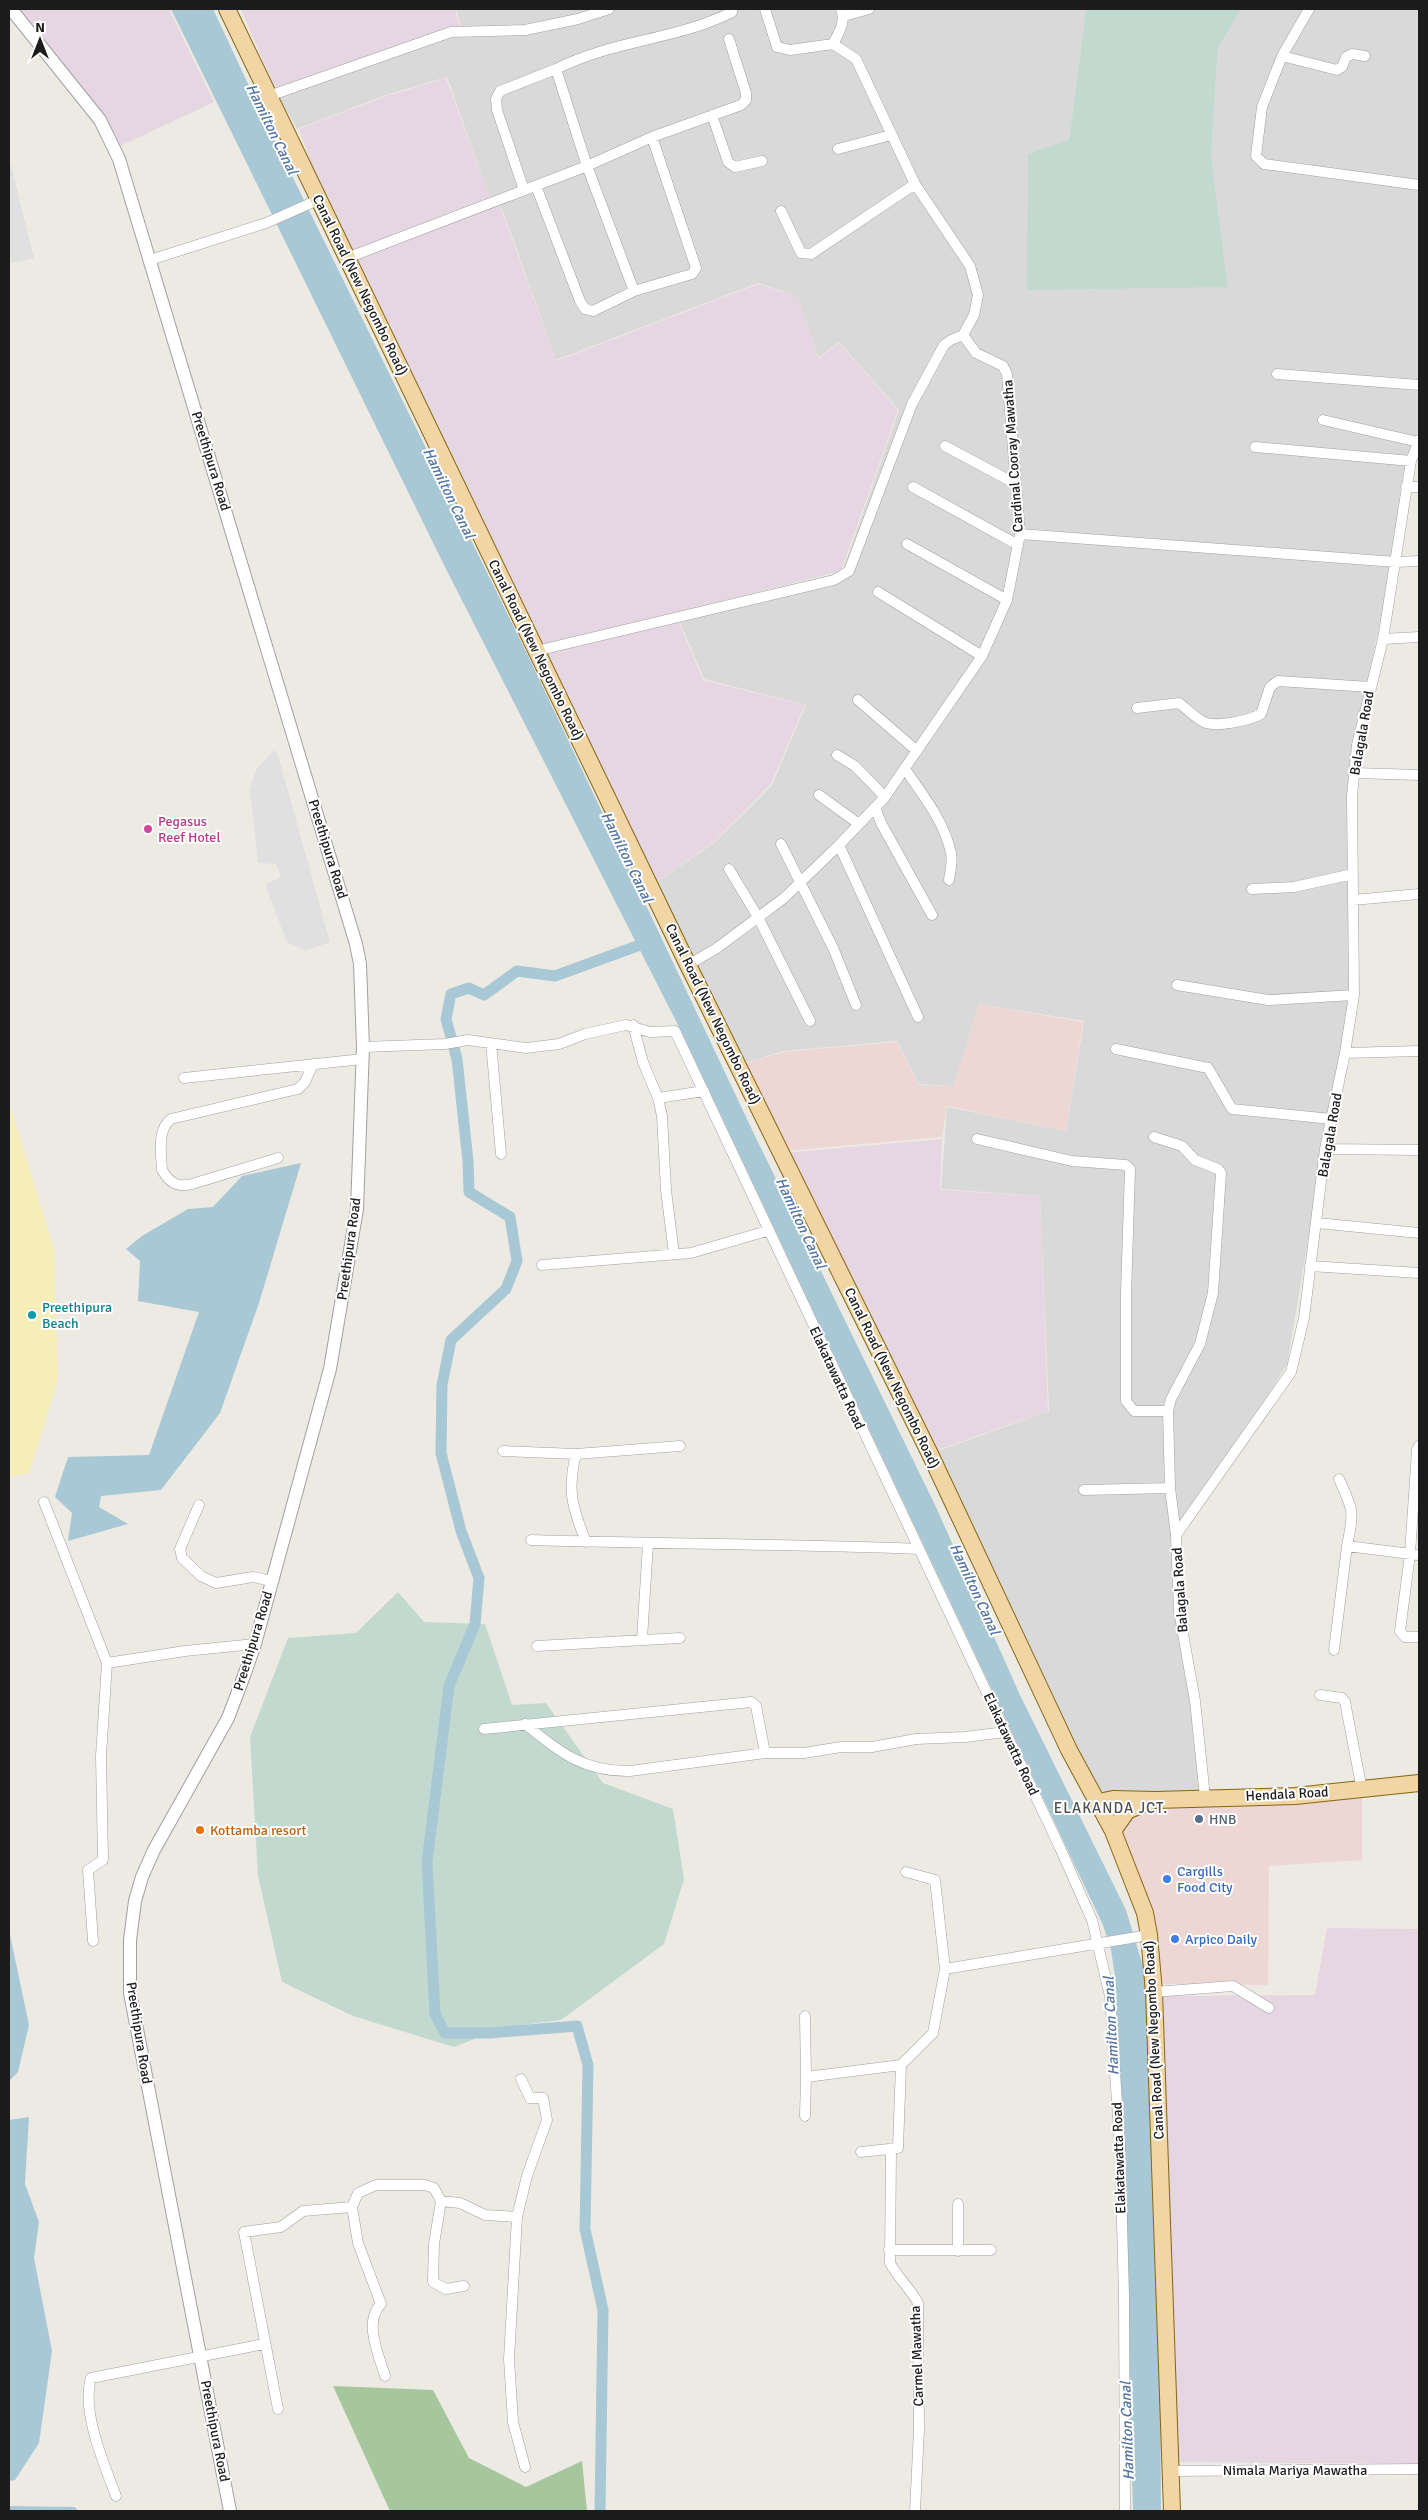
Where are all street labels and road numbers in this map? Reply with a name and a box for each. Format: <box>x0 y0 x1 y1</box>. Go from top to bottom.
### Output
street label: Canal Road (New Negombo Road) <box>309 192 411 378</box>
street label: Cardinal Cooray Mawatha <box>999 379 1027 533</box>
street label: Preethipura Road <box>188 409 234 513</box>
street label: Canal Road (New Negombo Road) <box>485 557 587 743</box>
street label: Balagala Road <box>1346 689 1378 777</box>
street label: Preethipura Road <box>305 797 351 901</box>
street label: Canal Road (New Negombo Road) <box>662 921 764 1107</box>
street label: Balagala Road <box>1314 1091 1346 1179</box>
street label: Preethipura Road <box>333 1197 365 1301</box>
street label: Canal Road (New Negombo Road) <box>841 1285 943 1471</box>
street label: Elakatawatta Road <box>806 1324 868 1432</box>
street label: Balagala Road <box>1169 1547 1191 1633</box>
street label: Preethipura Road <box>230 1589 276 1693</box>
street label: Elakatawatta Road <box>980 1690 1042 1798</box>
street label: Hendala Road <box>1245 1783 1329 1805</box>
street label: Canal Road (New Negombo Road) <box>1140 1940 1168 2140</box>
street label: Preethipura Road <box>123 1981 155 2085</box>
street label: Elakatawatta Road <box>1109 2102 1129 2214</box>
street label: Carmel Mawatha <box>907 2305 927 2407</box>
street label: Preethipura Road <box>197 2379 233 2483</box>
street label: Nimala Mariya Mawatha <box>1223 2462 1367 2479</box>

